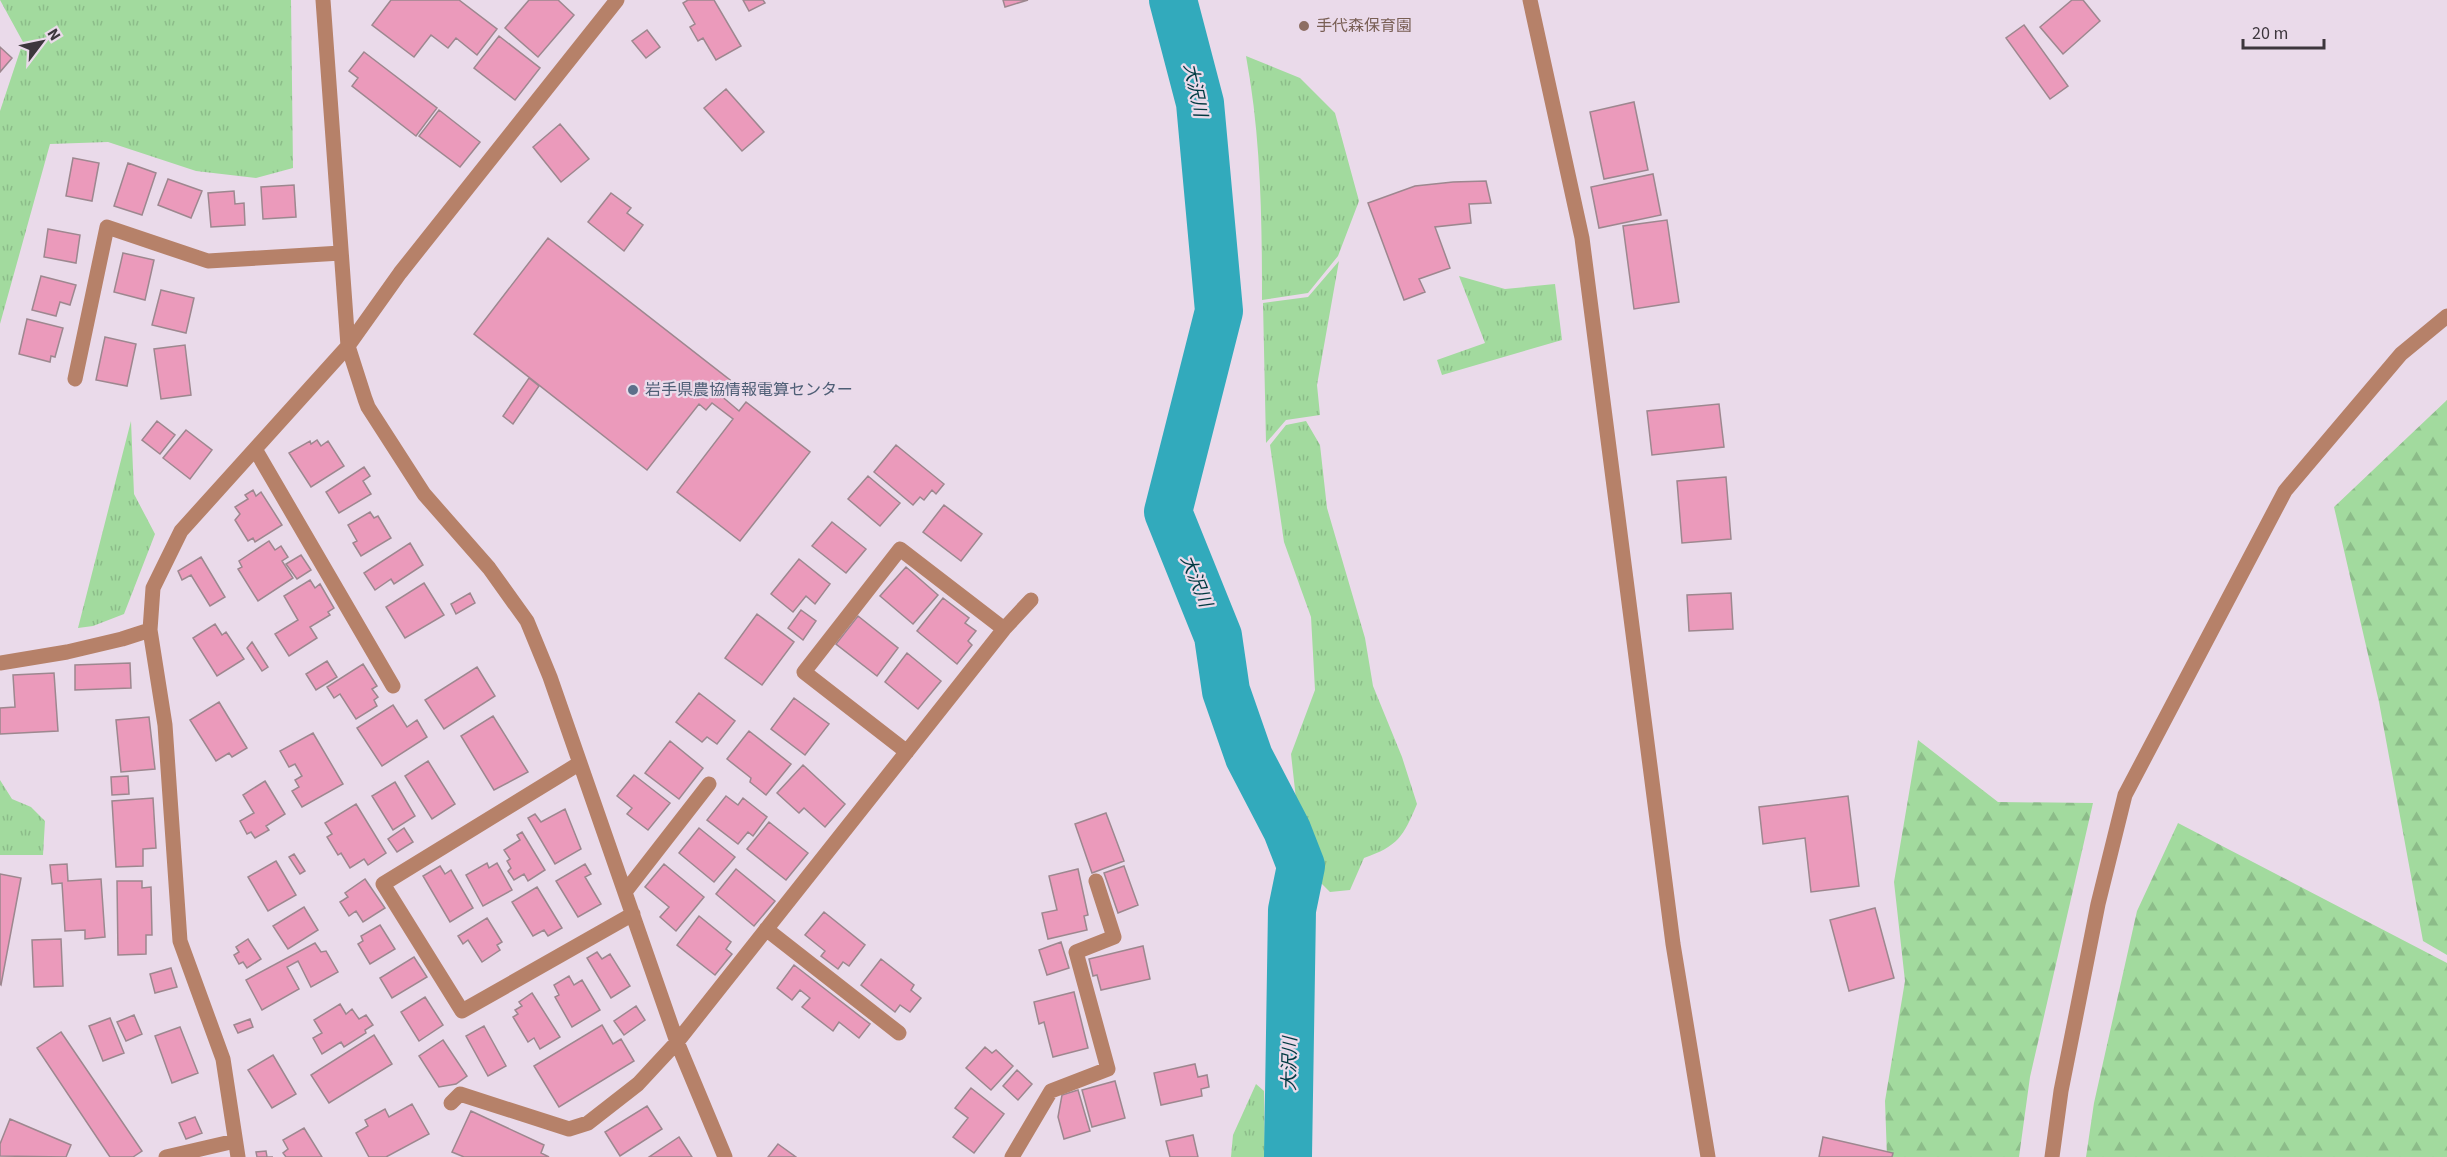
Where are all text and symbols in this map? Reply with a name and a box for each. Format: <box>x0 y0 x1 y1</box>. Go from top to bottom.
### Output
north arrow <box>12 12 72 72</box>
scale bar <box>2243 12 2324 50</box>
place label: 手代森保育園 <box>1316 15 1412 37</box>
marker: 手代森保育園 <box>1297 19 1311 33</box>
text: 20 m <box>2252 21 2288 46</box>
text: N <box>42 24 66 45</box>
water label: 大沢川 <box>1177 61 1213 121</box>
place label: 岩手県農協情報電算センター <box>645 379 853 401</box>
marker: 岩手県農協情報電算センター <box>626 383 640 397</box>
water label: 大沢川 <box>1174 551 1218 613</box>
water label: 大沢川 <box>1277 1035 1303 1091</box>

